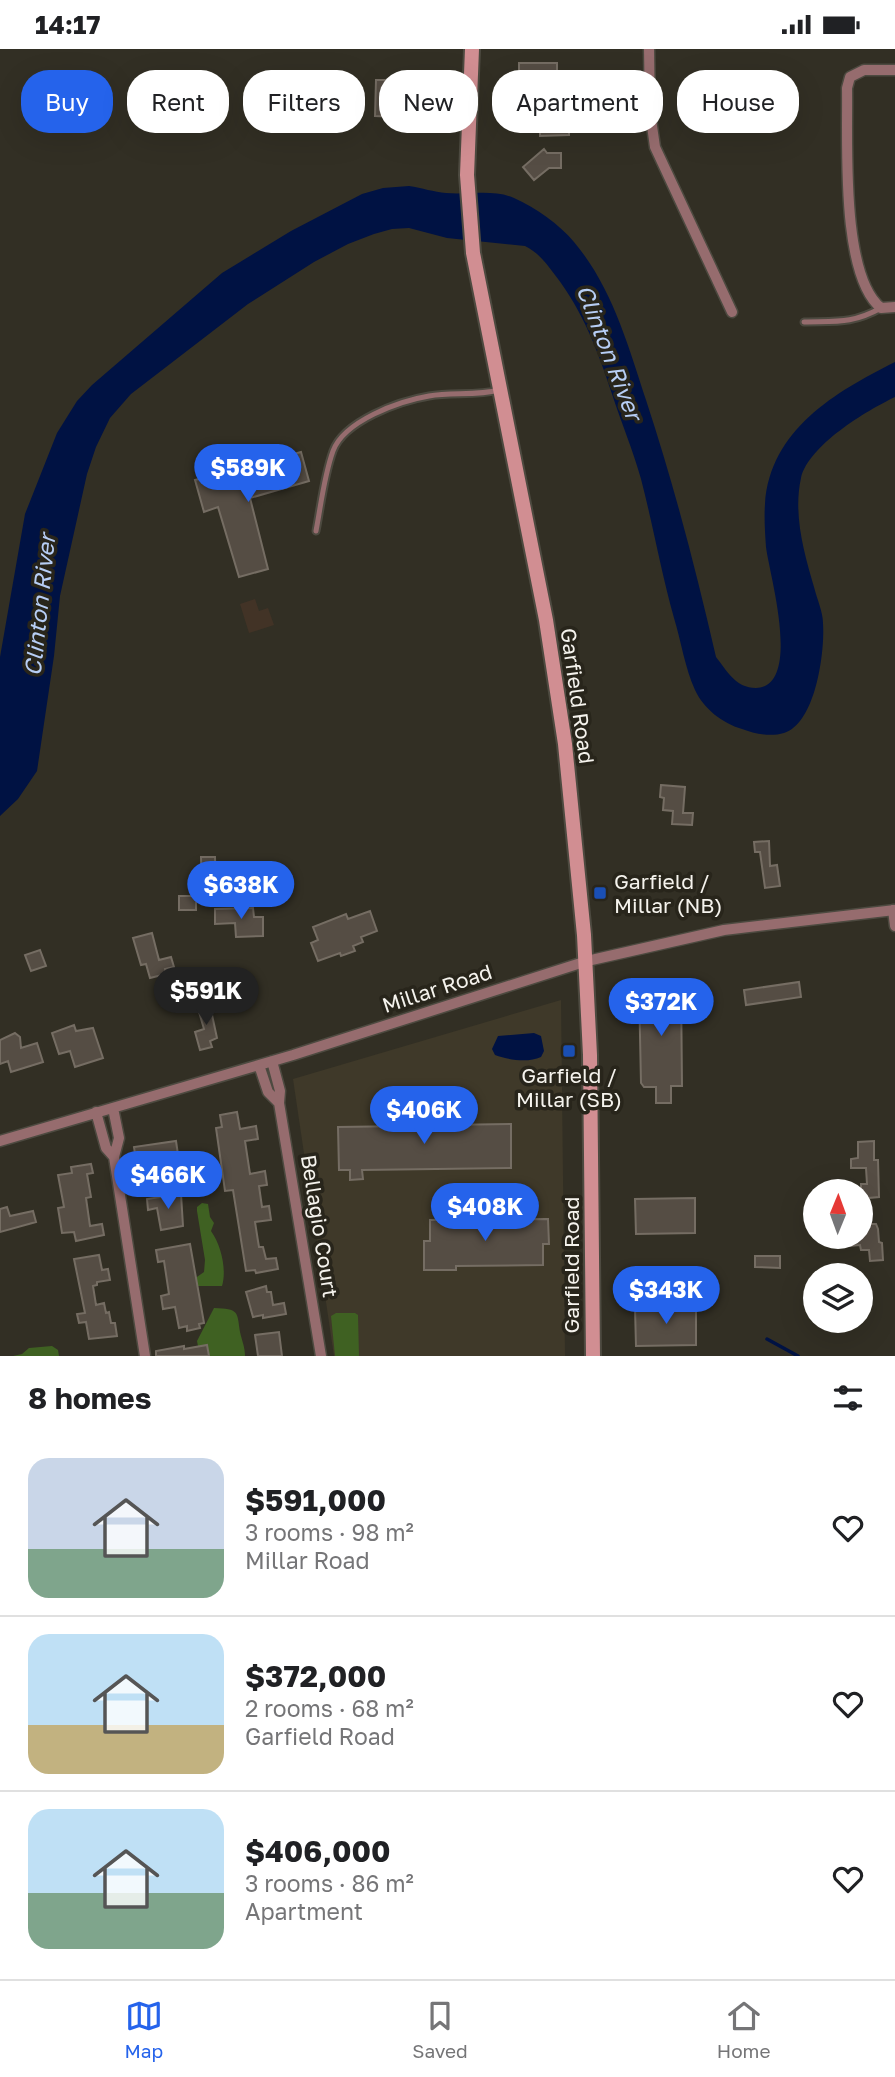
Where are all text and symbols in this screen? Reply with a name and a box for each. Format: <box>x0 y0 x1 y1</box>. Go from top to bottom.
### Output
text: 14:17 <box>35 9 101 40</box>
chip: Buy <box>21 70 113 133</box>
chip: Rent <box>127 70 229 133</box>
chip: Filters <box>243 70 365 133</box>
chip: New <box>379 70 478 133</box>
chip: Apartment <box>492 70 663 133</box>
chip: House <box>677 70 799 133</box>
water label: Clinton River <box>571 280 650 426</box>
pin: $589K <box>199 445 297 504</box>
text: $589K <box>210 453 286 481</box>
water label: Clinton River <box>18 530 61 677</box>
street label: Garfield Road <box>556 626 600 766</box>
pin: $638K <box>192 861 290 921</box>
place label: Garfield / Millar (NB) <box>614 868 722 918</box>
text: $638K <box>203 870 279 898</box>
marker: Garfield / Millar (NB) <box>592 885 608 901</box>
street label: Millar Road <box>379 958 495 1018</box>
pin: $591K <box>157 967 255 1027</box>
text: $591K <box>170 976 242 1004</box>
pin: $372K <box>612 979 710 1038</box>
text: $372K <box>625 987 697 1015</box>
marker: Garfield / Millar (SB) <box>561 1043 577 1059</box>
place label: Garfield / Millar (SB) <box>516 1062 622 1112</box>
pin: $406K <box>375 1087 473 1146</box>
text: $406K <box>386 1095 462 1123</box>
pin: $466K <box>119 1151 217 1211</box>
street label: Bellagio Court <box>296 1153 344 1299</box>
text: $466K <box>130 1160 206 1188</box>
north arrow <box>803 1179 873 1249</box>
map controls <box>803 1179 873 1333</box>
pin: $408K <box>436 1183 534 1243</box>
text: $408K <box>447 1192 523 1220</box>
street label: Garfield Road <box>558 1197 584 1333</box>
button: layers <box>803 1263 873 1333</box>
pin: $343K <box>617 1267 715 1326</box>
text: $343K <box>629 1275 703 1303</box>
icon: filters <box>829 1379 867 1417</box>
text: 8 homes <box>28 1380 152 1416</box>
text: $591,000 <box>245 1482 386 1518</box>
icon: home <box>84 1486 168 1570</box>
icon: heart <box>829 1509 867 1547</box>
text: 3 rooms · 98 m² <box>245 1518 414 1546</box>
text: Millar Road <box>245 1546 370 1574</box>
text: $372,000 <box>245 1658 386 1694</box>
icon: home <box>84 1662 168 1746</box>
icon: heart <box>829 1685 867 1723</box>
text: 2 rooms · 68 m² <box>245 1694 414 1722</box>
text: Garfield Road <box>245 1722 395 1750</box>
text: $406,000 <box>245 1833 391 1869</box>
icon: home <box>84 1837 168 1921</box>
icon: heart <box>829 1860 867 1898</box>
text: 3 rooms · 86 m² <box>245 1869 414 1897</box>
text: Apartment <box>245 1897 363 1925</box>
tab: Map <box>125 1997 163 2062</box>
tab: Saved <box>412 1997 468 2062</box>
tab: Home <box>717 1997 770 2062</box>

